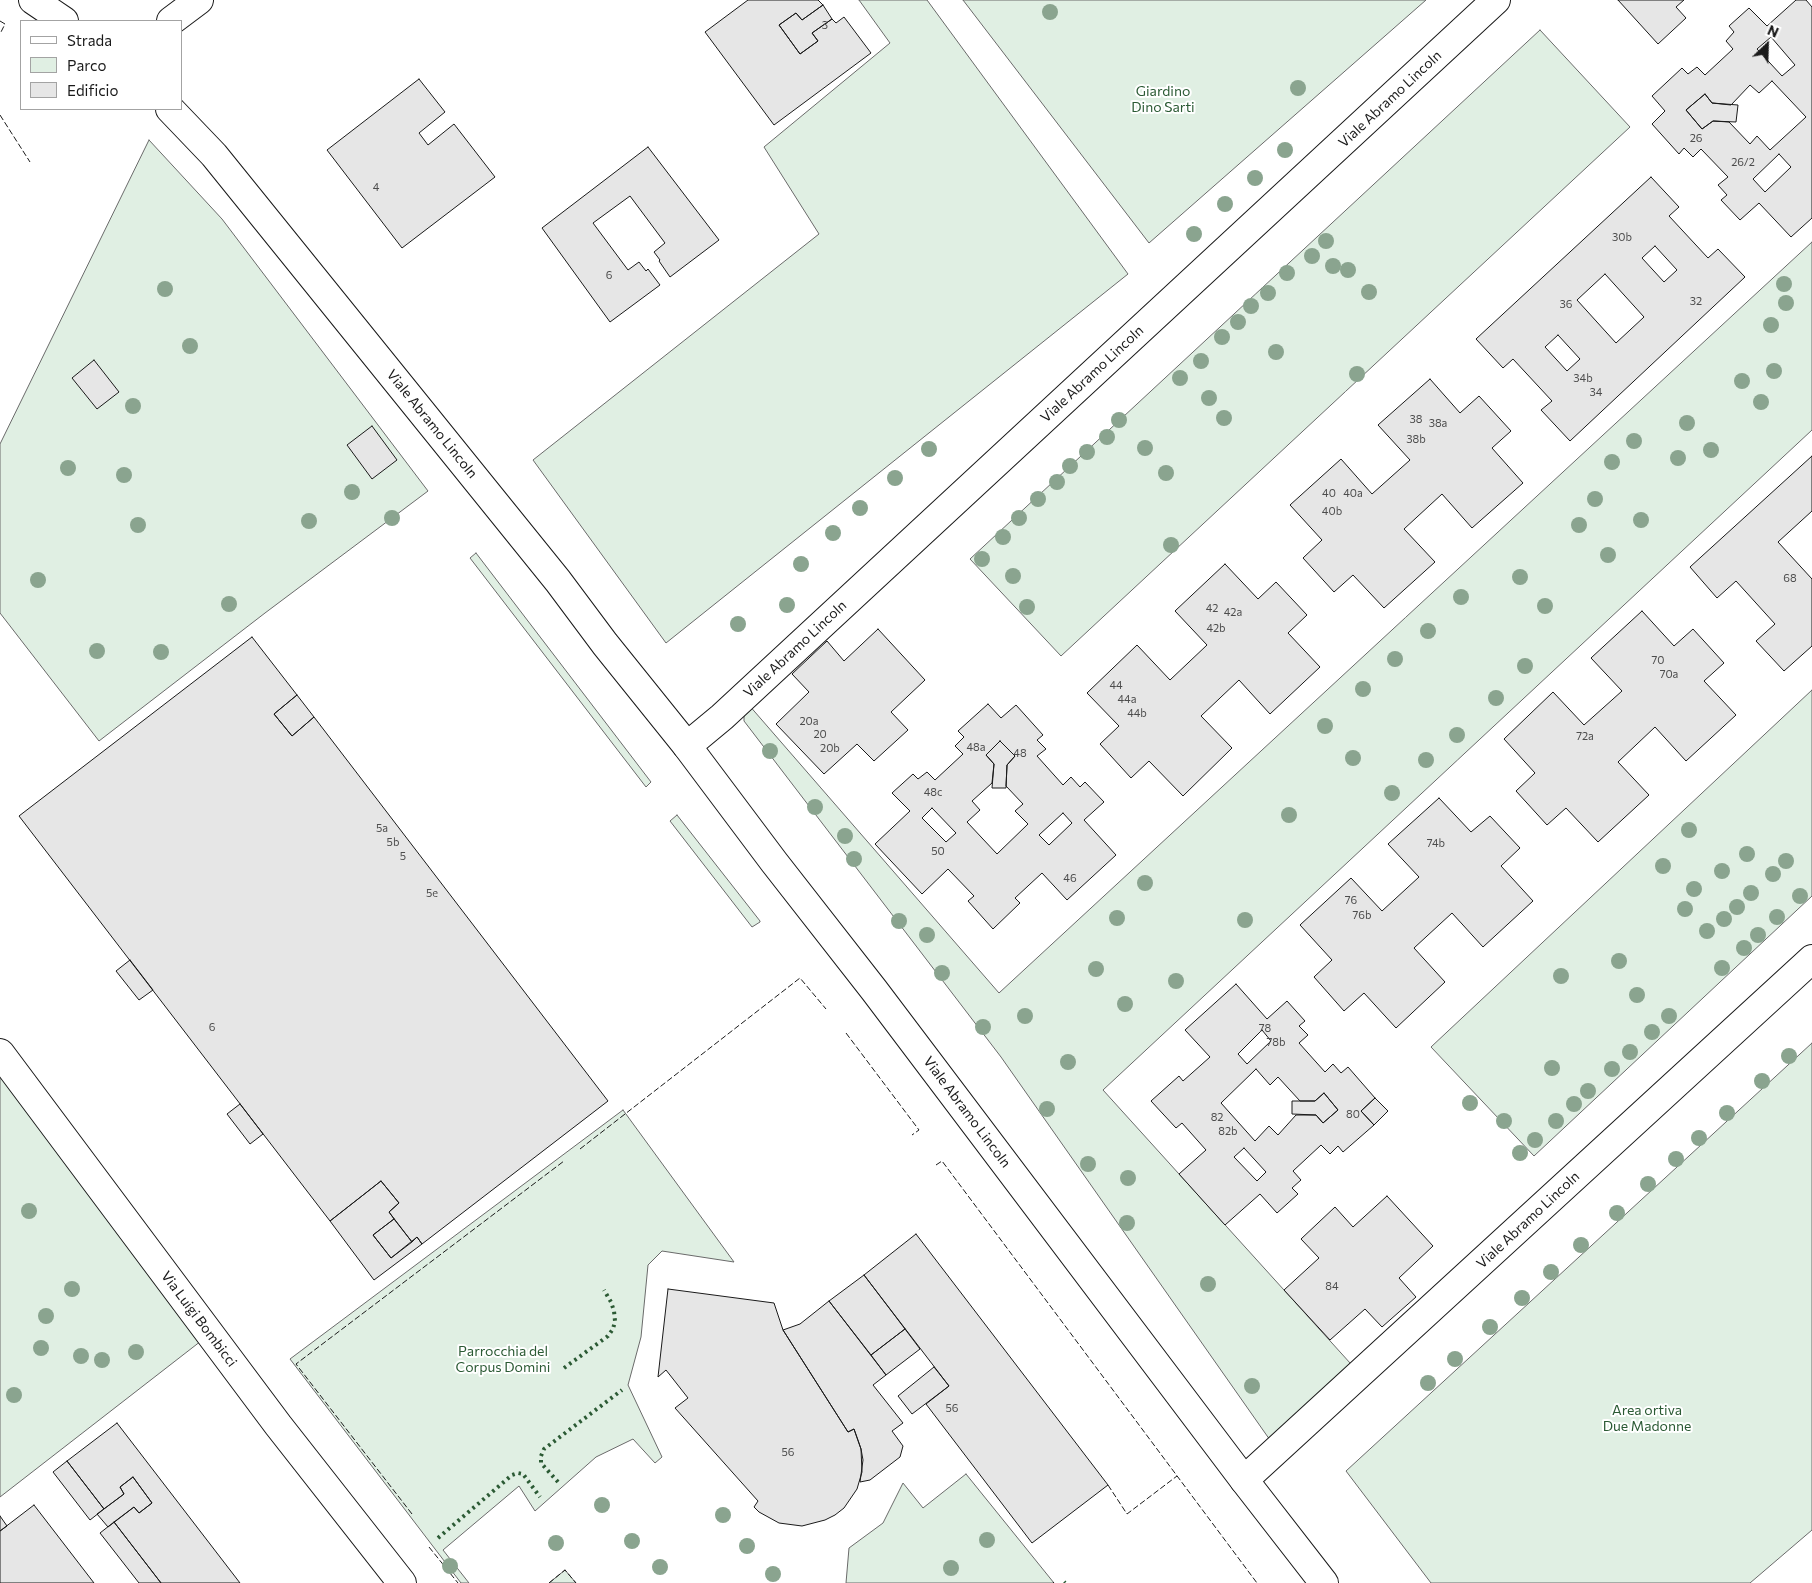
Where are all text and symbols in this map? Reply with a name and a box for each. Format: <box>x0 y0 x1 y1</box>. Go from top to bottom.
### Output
house number: 3 <box>822 18 828 32</box>
legend <box>20 20 182 110</box>
north arrow <box>1742 20 1792 70</box>
text: N <box>1765 21 1782 41</box>
text: Strada <box>67 31 112 49</box>
street label: Viale Abramo Lincoln <box>1335 47 1445 151</box>
text: Parco <box>67 56 106 74</box>
text: Edificio <box>67 81 118 99</box>
park label: Giardino Dino Sarti <box>1131 83 1195 115</box>
house number: 26 <box>1690 131 1702 145</box>
house number: 26/2 <box>1731 155 1755 169</box>
house number: 4 <box>373 180 379 194</box>
house number: 30b <box>1612 230 1632 244</box>
house number: 6 <box>606 268 612 282</box>
house number: 32 <box>1690 294 1702 308</box>
house number: 36 <box>1560 297 1572 311</box>
street label: Viale Abramo Lincoln <box>1037 322 1147 426</box>
street label: Viale Abramo Lincoln <box>383 366 481 482</box>
house number: 34b <box>1573 371 1593 385</box>
house number: 34 <box>1590 385 1602 399</box>
house number: 38 <box>1410 412 1422 426</box>
house number: 38a <box>1429 416 1447 430</box>
house number: 38b <box>1406 432 1426 446</box>
house number: 40 <box>1322 486 1336 500</box>
house number: 40a <box>1343 486 1363 500</box>
house number: 40b <box>1322 504 1342 518</box>
house number: 68 <box>1783 571 1797 585</box>
street label: Viale Abramo Lincoln <box>740 597 850 701</box>
house number: 42 <box>1206 601 1218 615</box>
house number: 42a <box>1224 605 1242 619</box>
house number: 42b <box>1206 621 1226 635</box>
house number: 70 <box>1652 653 1664 667</box>
house number: 70a <box>1660 667 1678 681</box>
house number: 44 <box>1109 678 1123 692</box>
house number: 44a <box>1118 692 1136 706</box>
house number: 44b <box>1127 706 1147 720</box>
house number: 20a <box>800 714 818 728</box>
house number: 20 <box>813 727 827 741</box>
house number: 72a <box>1576 729 1594 743</box>
house number: 48a <box>966 740 986 754</box>
house number: 20b <box>820 741 840 755</box>
house number: 48 <box>1013 746 1027 760</box>
house number: 48c <box>924 785 942 799</box>
house number: 5a <box>376 821 388 835</box>
house number: 5b <box>387 835 399 849</box>
house number: 74b <box>1427 836 1445 850</box>
house number: 50 <box>931 844 945 858</box>
house number: 5 <box>400 849 406 863</box>
house number: 46 <box>1063 871 1077 885</box>
house number: 5e <box>426 886 438 900</box>
house number: 76 <box>1345 893 1357 907</box>
house number: 76b <box>1353 908 1371 922</box>
house number: 6 <box>209 1020 215 1034</box>
house number: 78 <box>1259 1021 1271 1035</box>
house number: 78b <box>1267 1035 1285 1049</box>
street label: Viale Abramo Lincoln <box>920 1053 1014 1171</box>
house number: 80 <box>1346 1107 1360 1121</box>
house number: 82 <box>1211 1110 1223 1124</box>
house number: 82b <box>1218 1124 1238 1138</box>
street label: Viale Abramo Lincoln <box>1473 1168 1583 1272</box>
street label: Via Luigi Bombicci <box>158 1268 240 1370</box>
house number: 84 <box>1325 1279 1339 1293</box>
park label: Parrocchia del Corpus Domini <box>456 1343 550 1375</box>
house number: 56 <box>946 1401 958 1415</box>
park label: Area ortiva Due Madonne <box>1603 1402 1691 1434</box>
house number: 56 <box>782 1445 794 1459</box>

